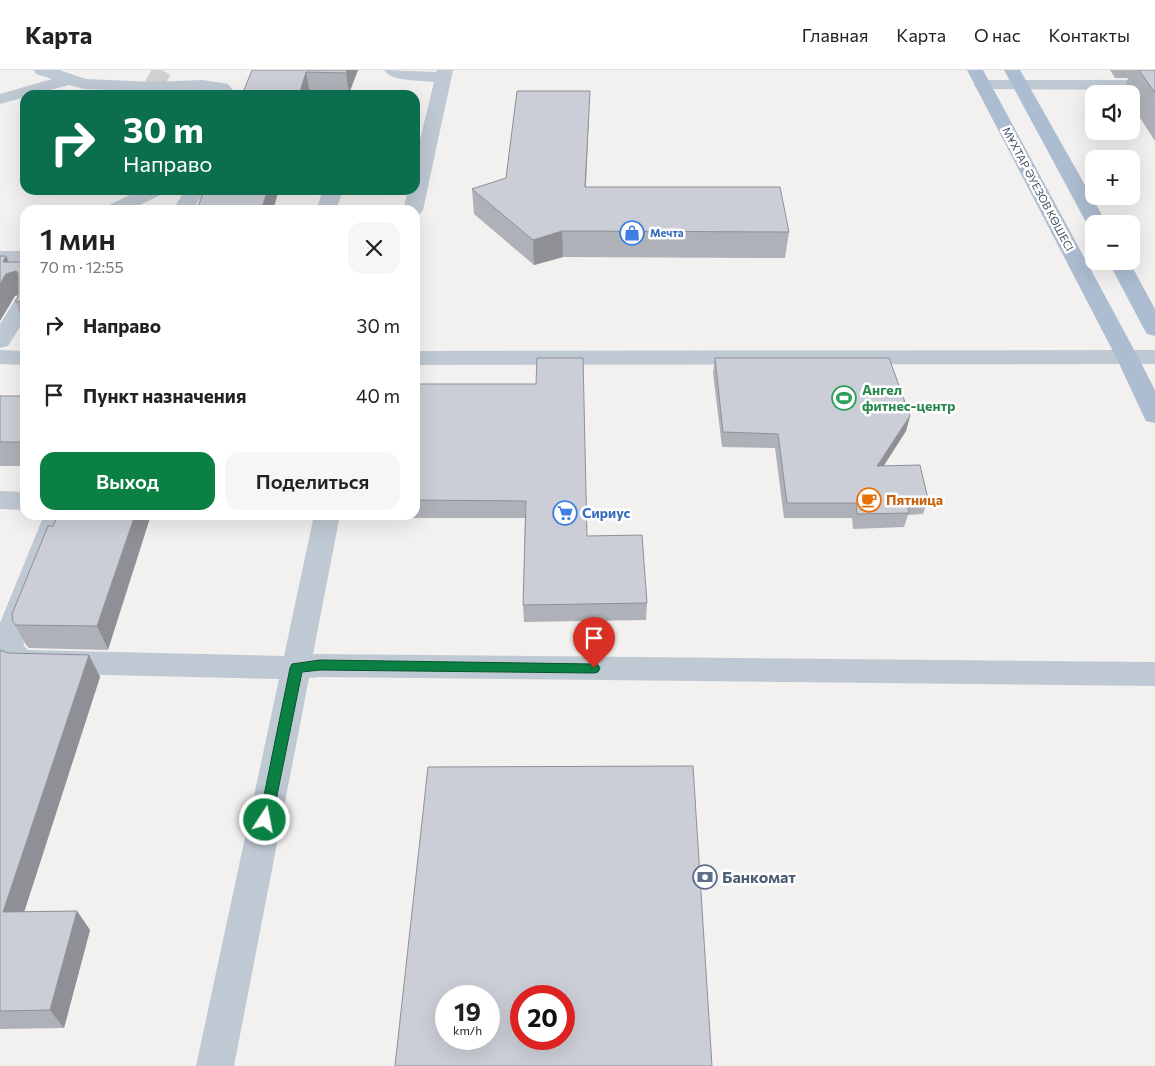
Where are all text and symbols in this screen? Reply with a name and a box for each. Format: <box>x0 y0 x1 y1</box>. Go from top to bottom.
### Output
text: Карта <box>25 20 92 49</box>
text: Главная <box>802 24 868 46</box>
text: Карта <box>896 24 946 46</box>
text: О нас <box>974 24 1021 46</box>
text: Контакты <box>1049 24 1130 46</box>
map controls <box>1085 85 1140 270</box>
button: sound <box>1085 85 1140 140</box>
text: 30 m <box>123 107 204 150</box>
icon: right <box>40 110 105 175</box>
street label: МҰХТАР ӘУЕЗОВ КӨШЕСІ <box>1000 125 1077 253</box>
text: Направо <box>123 150 213 177</box>
button: + <box>1085 150 1140 205</box>
button: − <box>1085 215 1140 270</box>
text: 1 мин <box>40 219 116 256</box>
shop icon: Мечта <box>619 220 645 246</box>
button: close <box>348 222 400 274</box>
place label: Мечта <box>650 226 684 239</box>
text: 70 m · 12:55 <box>40 257 124 276</box>
icon: right <box>40 311 68 339</box>
text: Направо <box>83 314 161 337</box>
text: 30 m <box>357 314 400 337</box>
icon: arrive <box>40 381 68 409</box>
place label: Ангел фитнес-центр <box>862 381 955 414</box>
text: Пункт назначения <box>83 384 246 407</box>
text: 40 m <box>356 384 400 407</box>
sports icon: Ангел фитнес-центр <box>831 385 857 411</box>
button: Выход <box>40 452 215 510</box>
button: Поделиться <box>225 452 400 510</box>
cafe icon: Пятница <box>856 487 882 513</box>
place label: Пятница <box>886 491 943 508</box>
supermarket icon: Сириус <box>552 500 578 526</box>
place label: Сириус <box>582 504 631 521</box>
pin <box>573 617 615 668</box>
icon: arrive <box>580 624 608 652</box>
position arrow <box>238 793 290 845</box>
bank icon: Банкомат <box>692 864 718 890</box>
place label: Банкомат <box>722 867 796 886</box>
speed limit sign: 20 <box>510 985 575 1050</box>
text: 19 <box>454 996 481 1026</box>
text: km/h <box>453 1023 482 1037</box>

